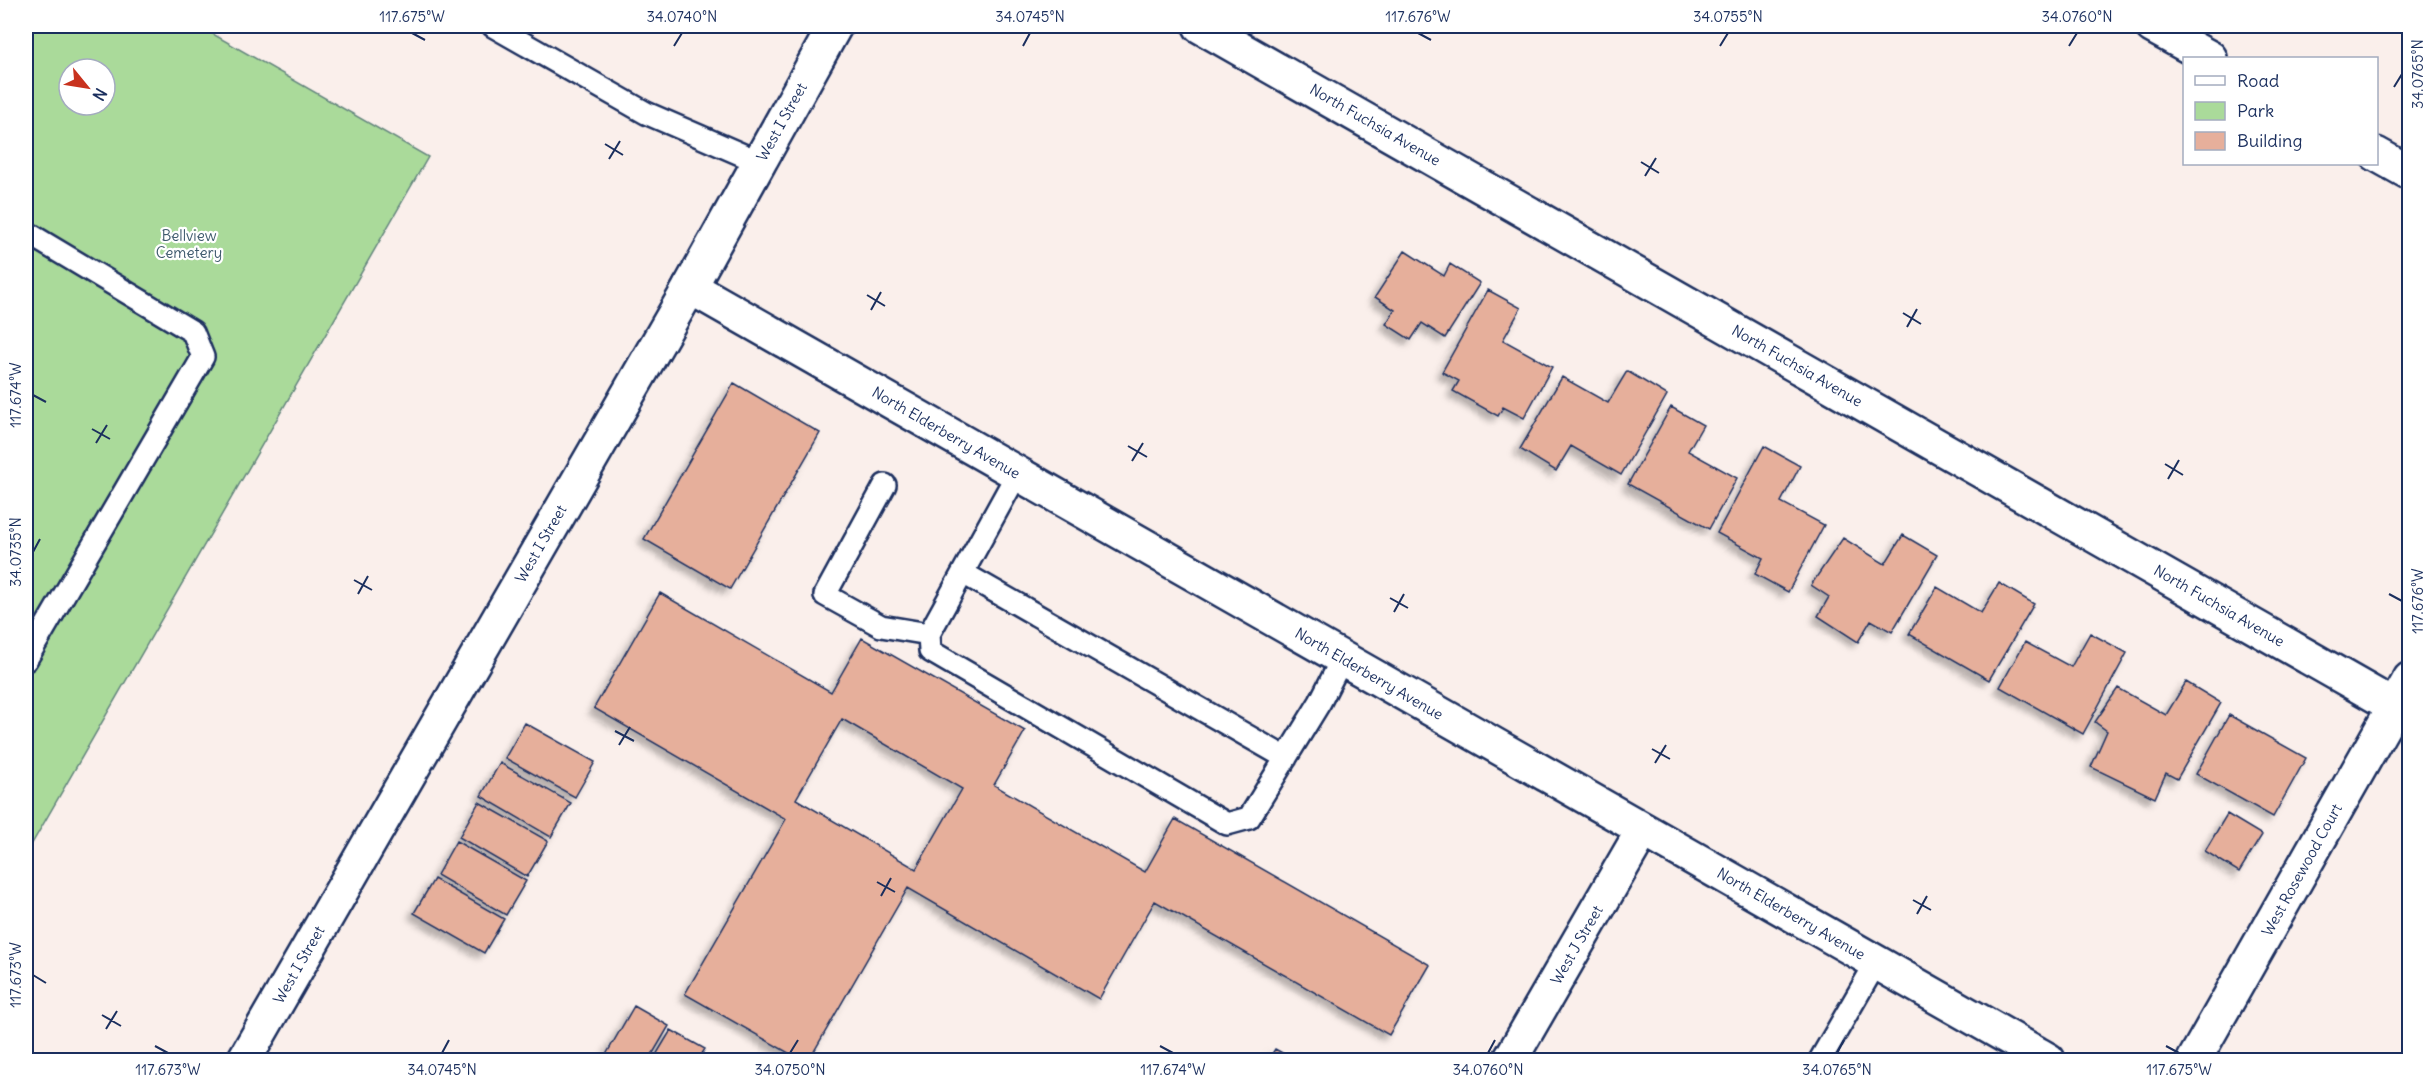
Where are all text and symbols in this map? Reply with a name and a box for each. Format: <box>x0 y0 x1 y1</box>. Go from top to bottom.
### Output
text: 117.675°W <box>379 7 445 26</box>
text: 34.0740°N <box>647 7 717 26</box>
text: 34.0745°N <box>995 7 1065 26</box>
text: 117.676°W <box>1385 7 1451 26</box>
text: 34.0755°N <box>1693 7 1763 26</box>
text: 34.0760°N <box>2041 7 2113 26</box>
text: 34.0765°N <box>2408 39 2427 109</box>
north arrow <box>57 57 117 117</box>
legend <box>2183 57 2378 165</box>
text: Road <box>2237 69 2280 92</box>
street label: West I Street <box>752 79 811 164</box>
street label: North Fuchsia Avenue <box>1307 79 1444 170</box>
text: N <box>89 85 111 104</box>
text: Park <box>2237 99 2274 122</box>
text: Building <box>2237 129 2302 152</box>
park label: Bellview Cemetery <box>156 226 222 262</box>
street label: North Fuchsia Avenue <box>1729 320 1866 411</box>
text: 117.674°W <box>6 362 25 428</box>
street label: North Elderberry Avenue <box>869 382 1024 483</box>
street label: West I Street <box>511 501 570 586</box>
text: 34.0735°N <box>6 517 25 587</box>
street label: North Fuchsia Avenue <box>2151 560 2288 651</box>
text: 117.676°W <box>2408 568 2427 634</box>
street label: North Elderberry Avenue <box>1292 623 1447 724</box>
street label: West Rosewood Court <box>2257 800 2346 939</box>
street label: North Elderberry Avenue <box>1714 863 1869 964</box>
street label: West J Street <box>1546 902 1607 988</box>
street label: West I Street <box>269 922 328 1007</box>
text: 117.673°W <box>6 942 25 1008</box>
text: 117.673°W <box>135 1060 201 1079</box>
text: 34.0745°N <box>407 1060 477 1079</box>
text: 34.0750°N <box>754 1060 826 1079</box>
text: 117.674°W <box>1140 1060 1206 1079</box>
text: 34.0760°N <box>1452 1060 1524 1079</box>
text: 34.0765°N <box>1802 1060 1872 1079</box>
text: 117.675°W <box>2146 1060 2212 1079</box>

